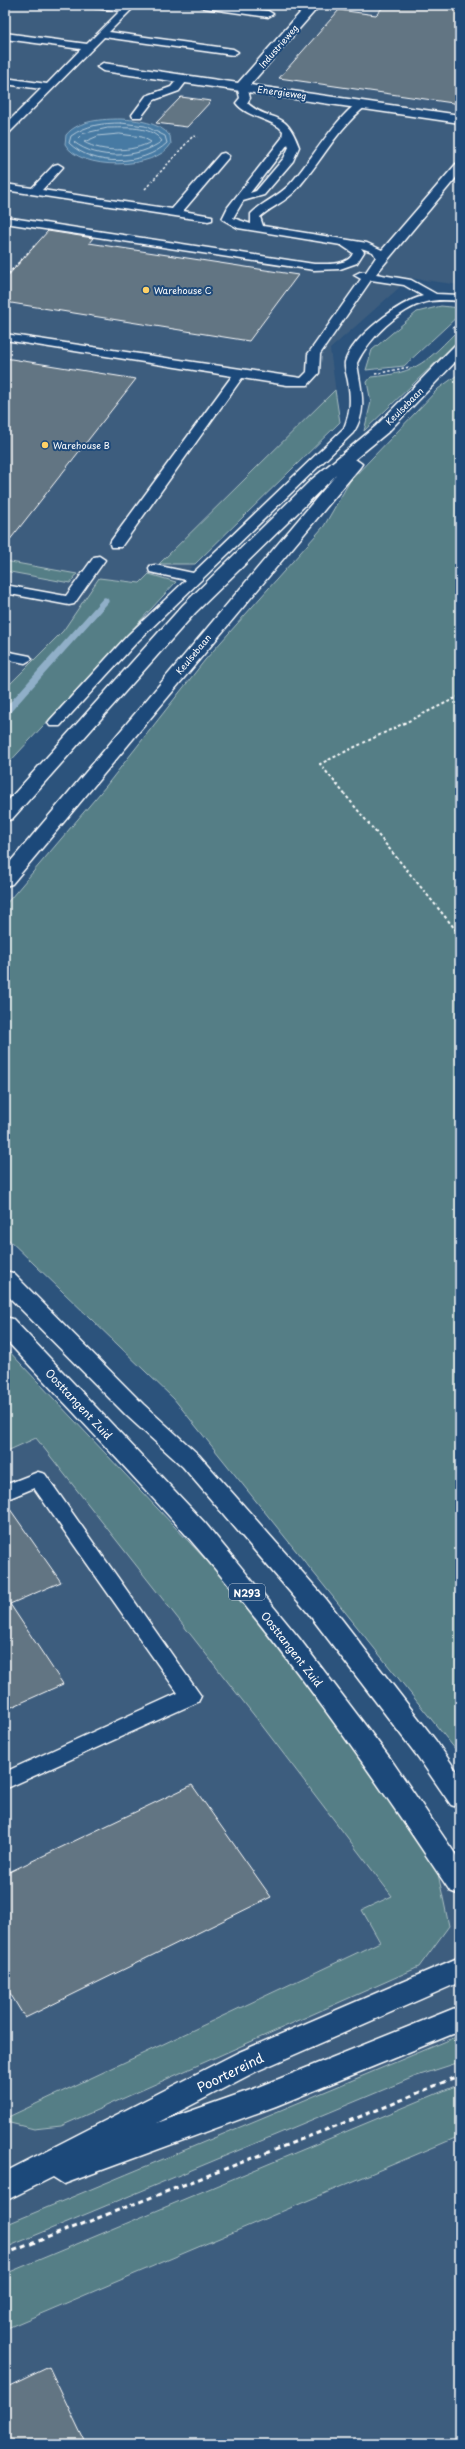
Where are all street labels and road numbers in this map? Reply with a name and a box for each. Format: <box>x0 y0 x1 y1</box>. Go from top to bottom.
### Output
street label: Industrieweg <box>255 21 301 71</box>
street label: Energieweg <box>256 82 308 102</box>
street label: Keulsebaan <box>382 384 426 428</box>
street label: Keulsebaan <box>172 631 214 677</box>
street label: Oosttangent Zuid <box>42 1365 117 1444</box>
road number: N293 <box>229 1584 265 1600</box>
street label: Oosttangent Zuid <box>257 1608 327 1691</box>
street label: Poortereind <box>193 2048 267 2096</box>

